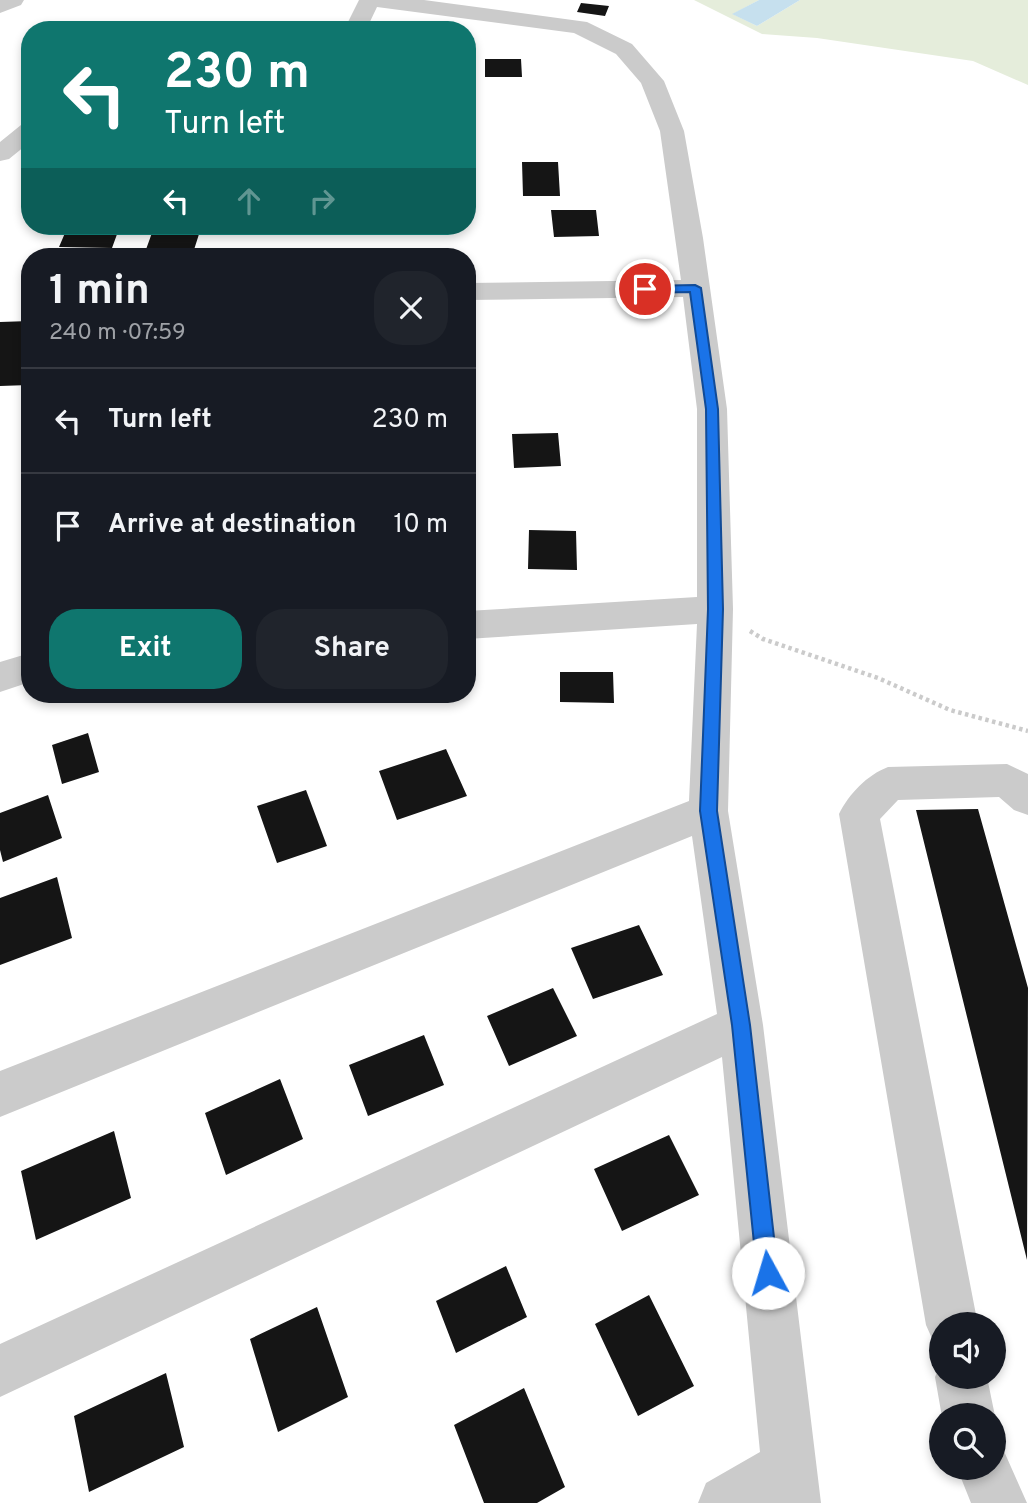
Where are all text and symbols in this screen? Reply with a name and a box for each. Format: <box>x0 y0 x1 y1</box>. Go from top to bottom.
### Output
text: 230 m <box>164 44 310 106</box>
icon: left <box>49 49 140 140</box>
text: Turn left <box>164 105 285 145</box>
icon: left <box>157 182 195 220</box>
icon: ahead <box>230 182 268 220</box>
icon: right <box>303 182 341 220</box>
pin <box>615 259 675 319</box>
text: 1 min <box>49 266 150 319</box>
icon: arrive <box>626 270 664 308</box>
button: close <box>374 271 448 345</box>
text: 240 m · 07:59 <box>49 319 186 348</box>
icon: left <box>49 402 87 440</box>
text: Turn left <box>108 404 212 437</box>
text: 230 m <box>372 404 448 437</box>
icon: arrive <box>49 507 87 545</box>
text: Arrive at destination <box>108 509 356 542</box>
text: 10 m <box>393 509 448 542</box>
button: Exit <box>49 609 242 689</box>
button: Share <box>256 609 448 689</box>
position arrow <box>731 1236 805 1310</box>
map controls <box>929 1312 1006 1480</box>
button: sound <box>929 1312 1006 1389</box>
button: search <box>929 1403 1006 1480</box>

